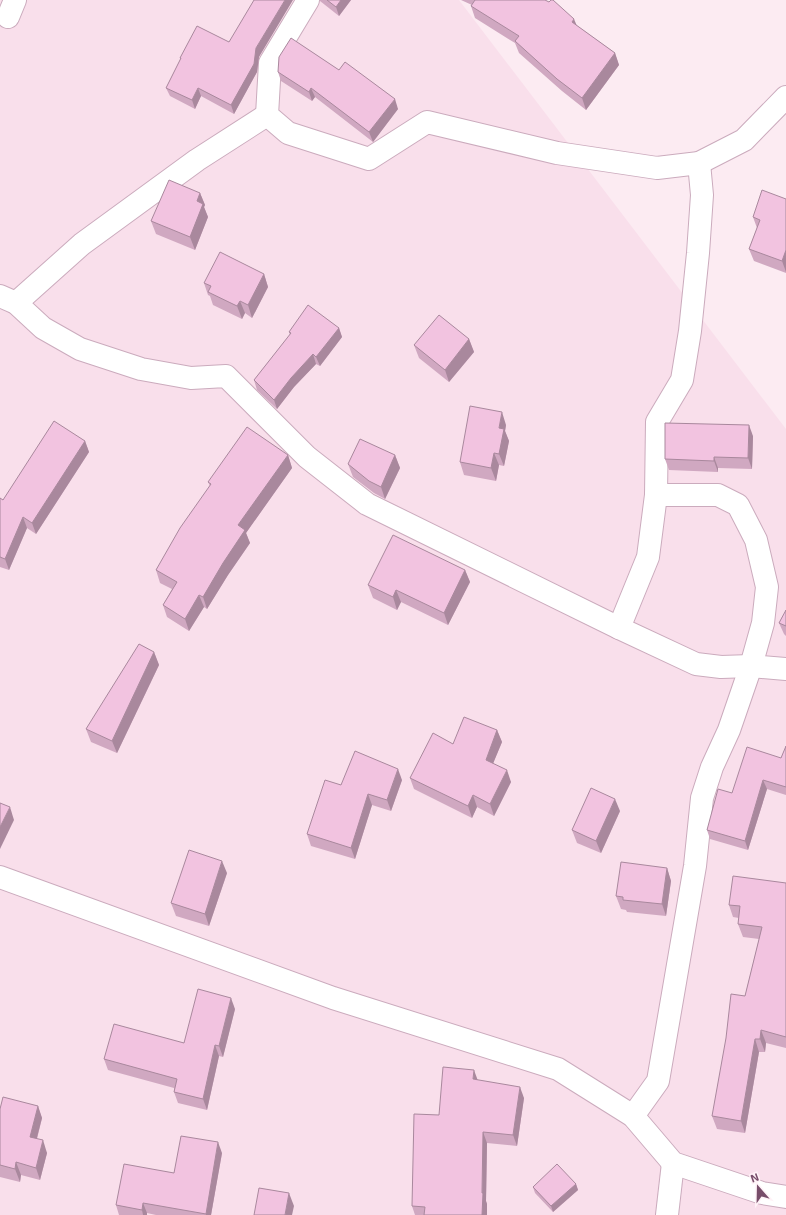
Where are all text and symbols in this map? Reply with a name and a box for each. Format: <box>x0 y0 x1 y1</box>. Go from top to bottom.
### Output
north arrow <box>738 1167 778 1207</box>
text: N <box>748 1170 760 1185</box>

